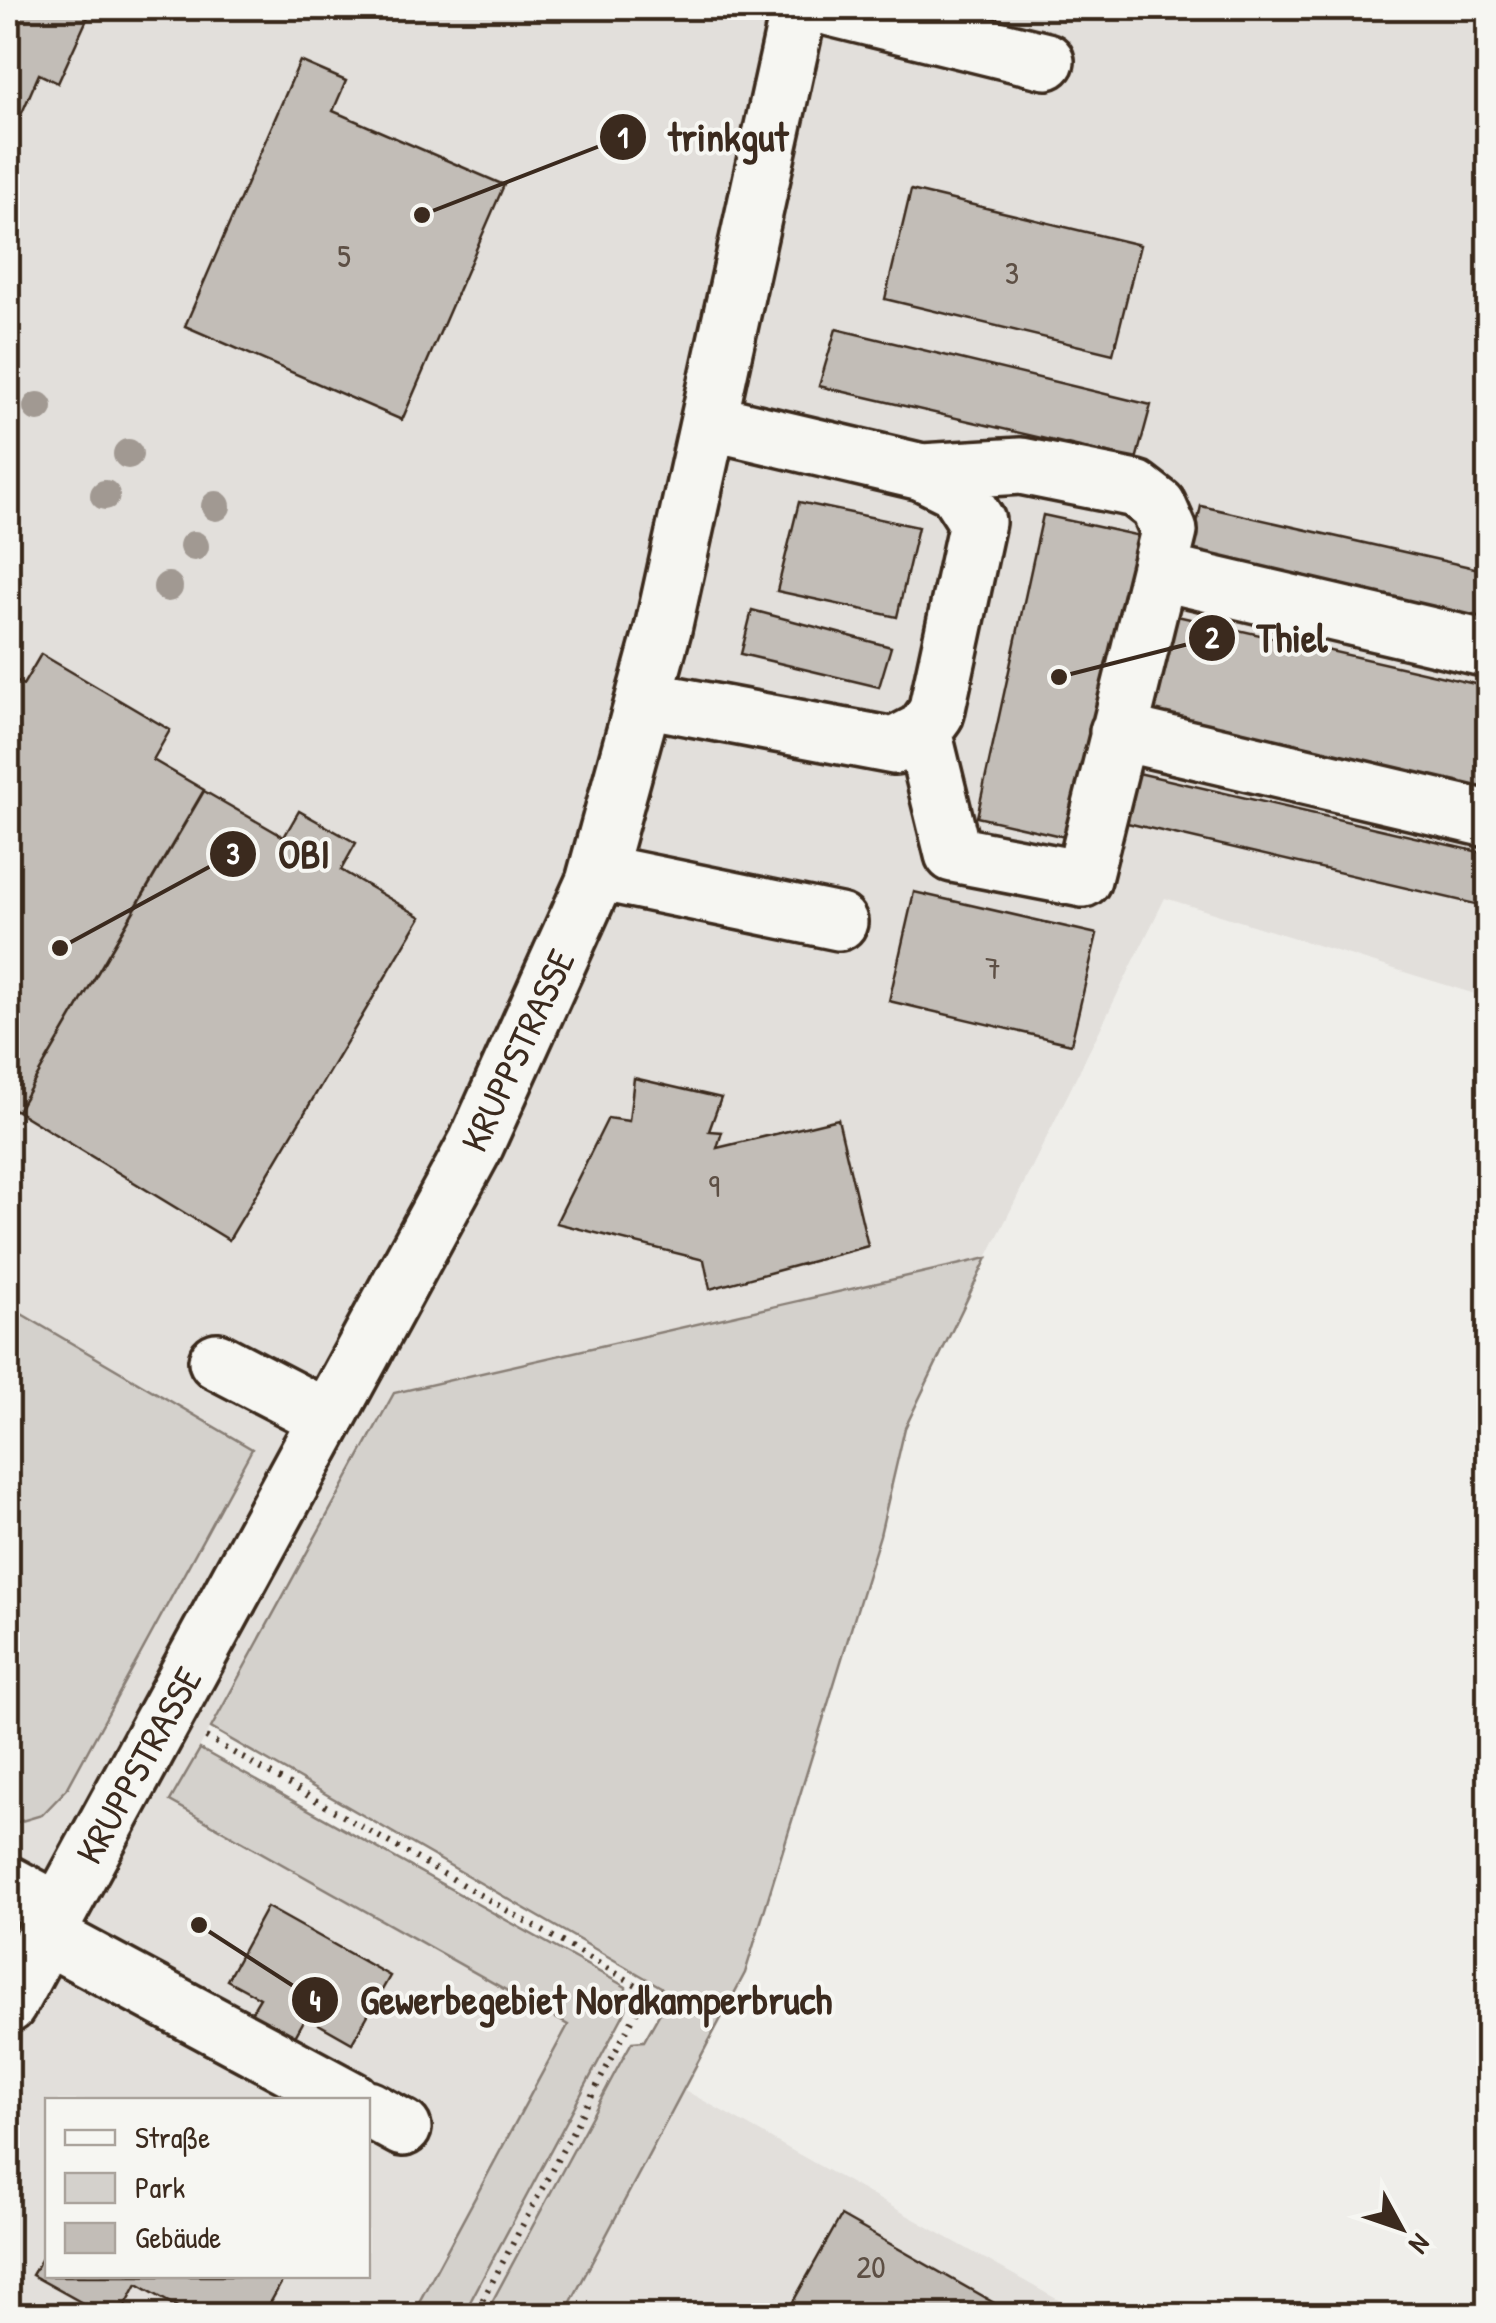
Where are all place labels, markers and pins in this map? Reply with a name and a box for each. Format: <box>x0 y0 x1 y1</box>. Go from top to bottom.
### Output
callout: trinkgut <box>598 102 808 172</box>
callout: Thiel <box>1187 603 1348 673</box>
callout: OBI <box>208 819 350 889</box>
callout: Gewerbegebiet Nordkamperbruch <box>290 1965 852 2035</box>

